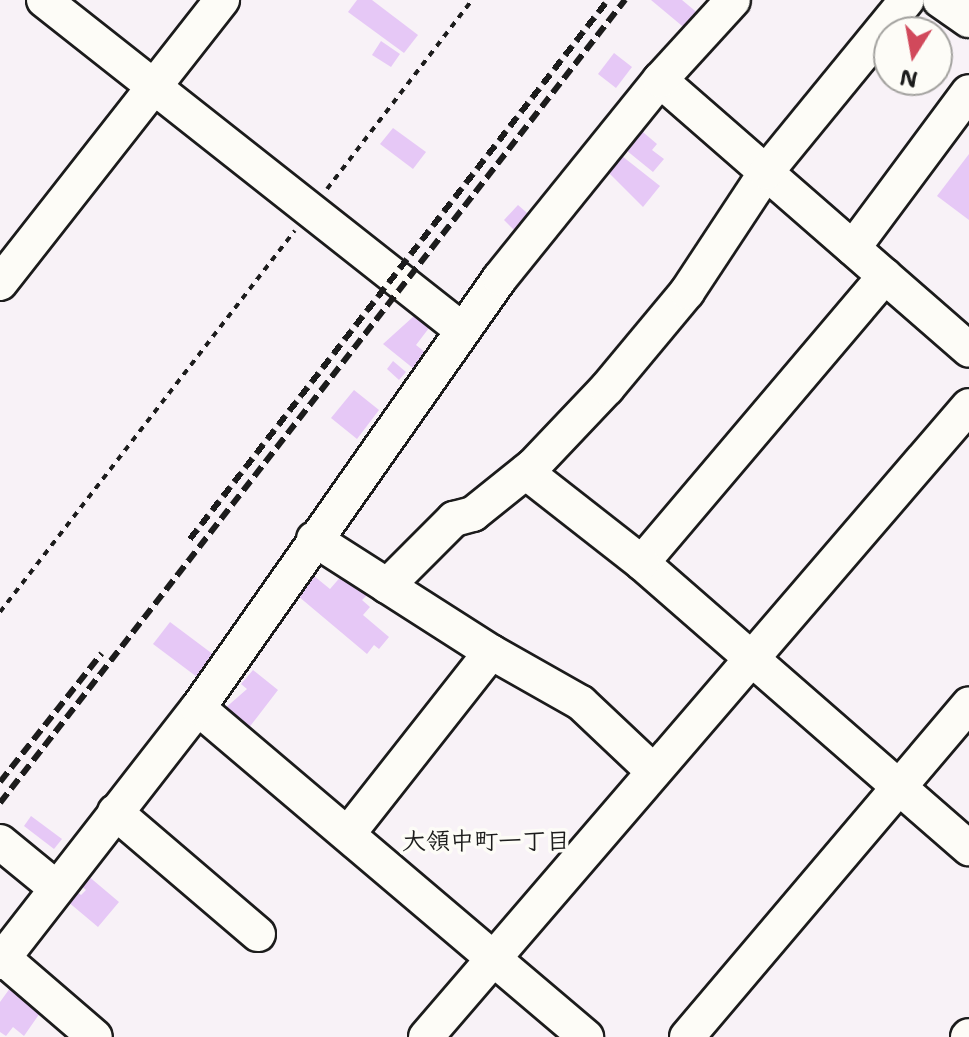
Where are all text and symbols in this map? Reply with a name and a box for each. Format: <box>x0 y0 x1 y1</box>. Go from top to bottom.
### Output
north arrow <box>873 16 953 96</box>
text: N <box>897 62 920 94</box>
district label: 大領中町一丁目 <box>402 828 570 856</box>

